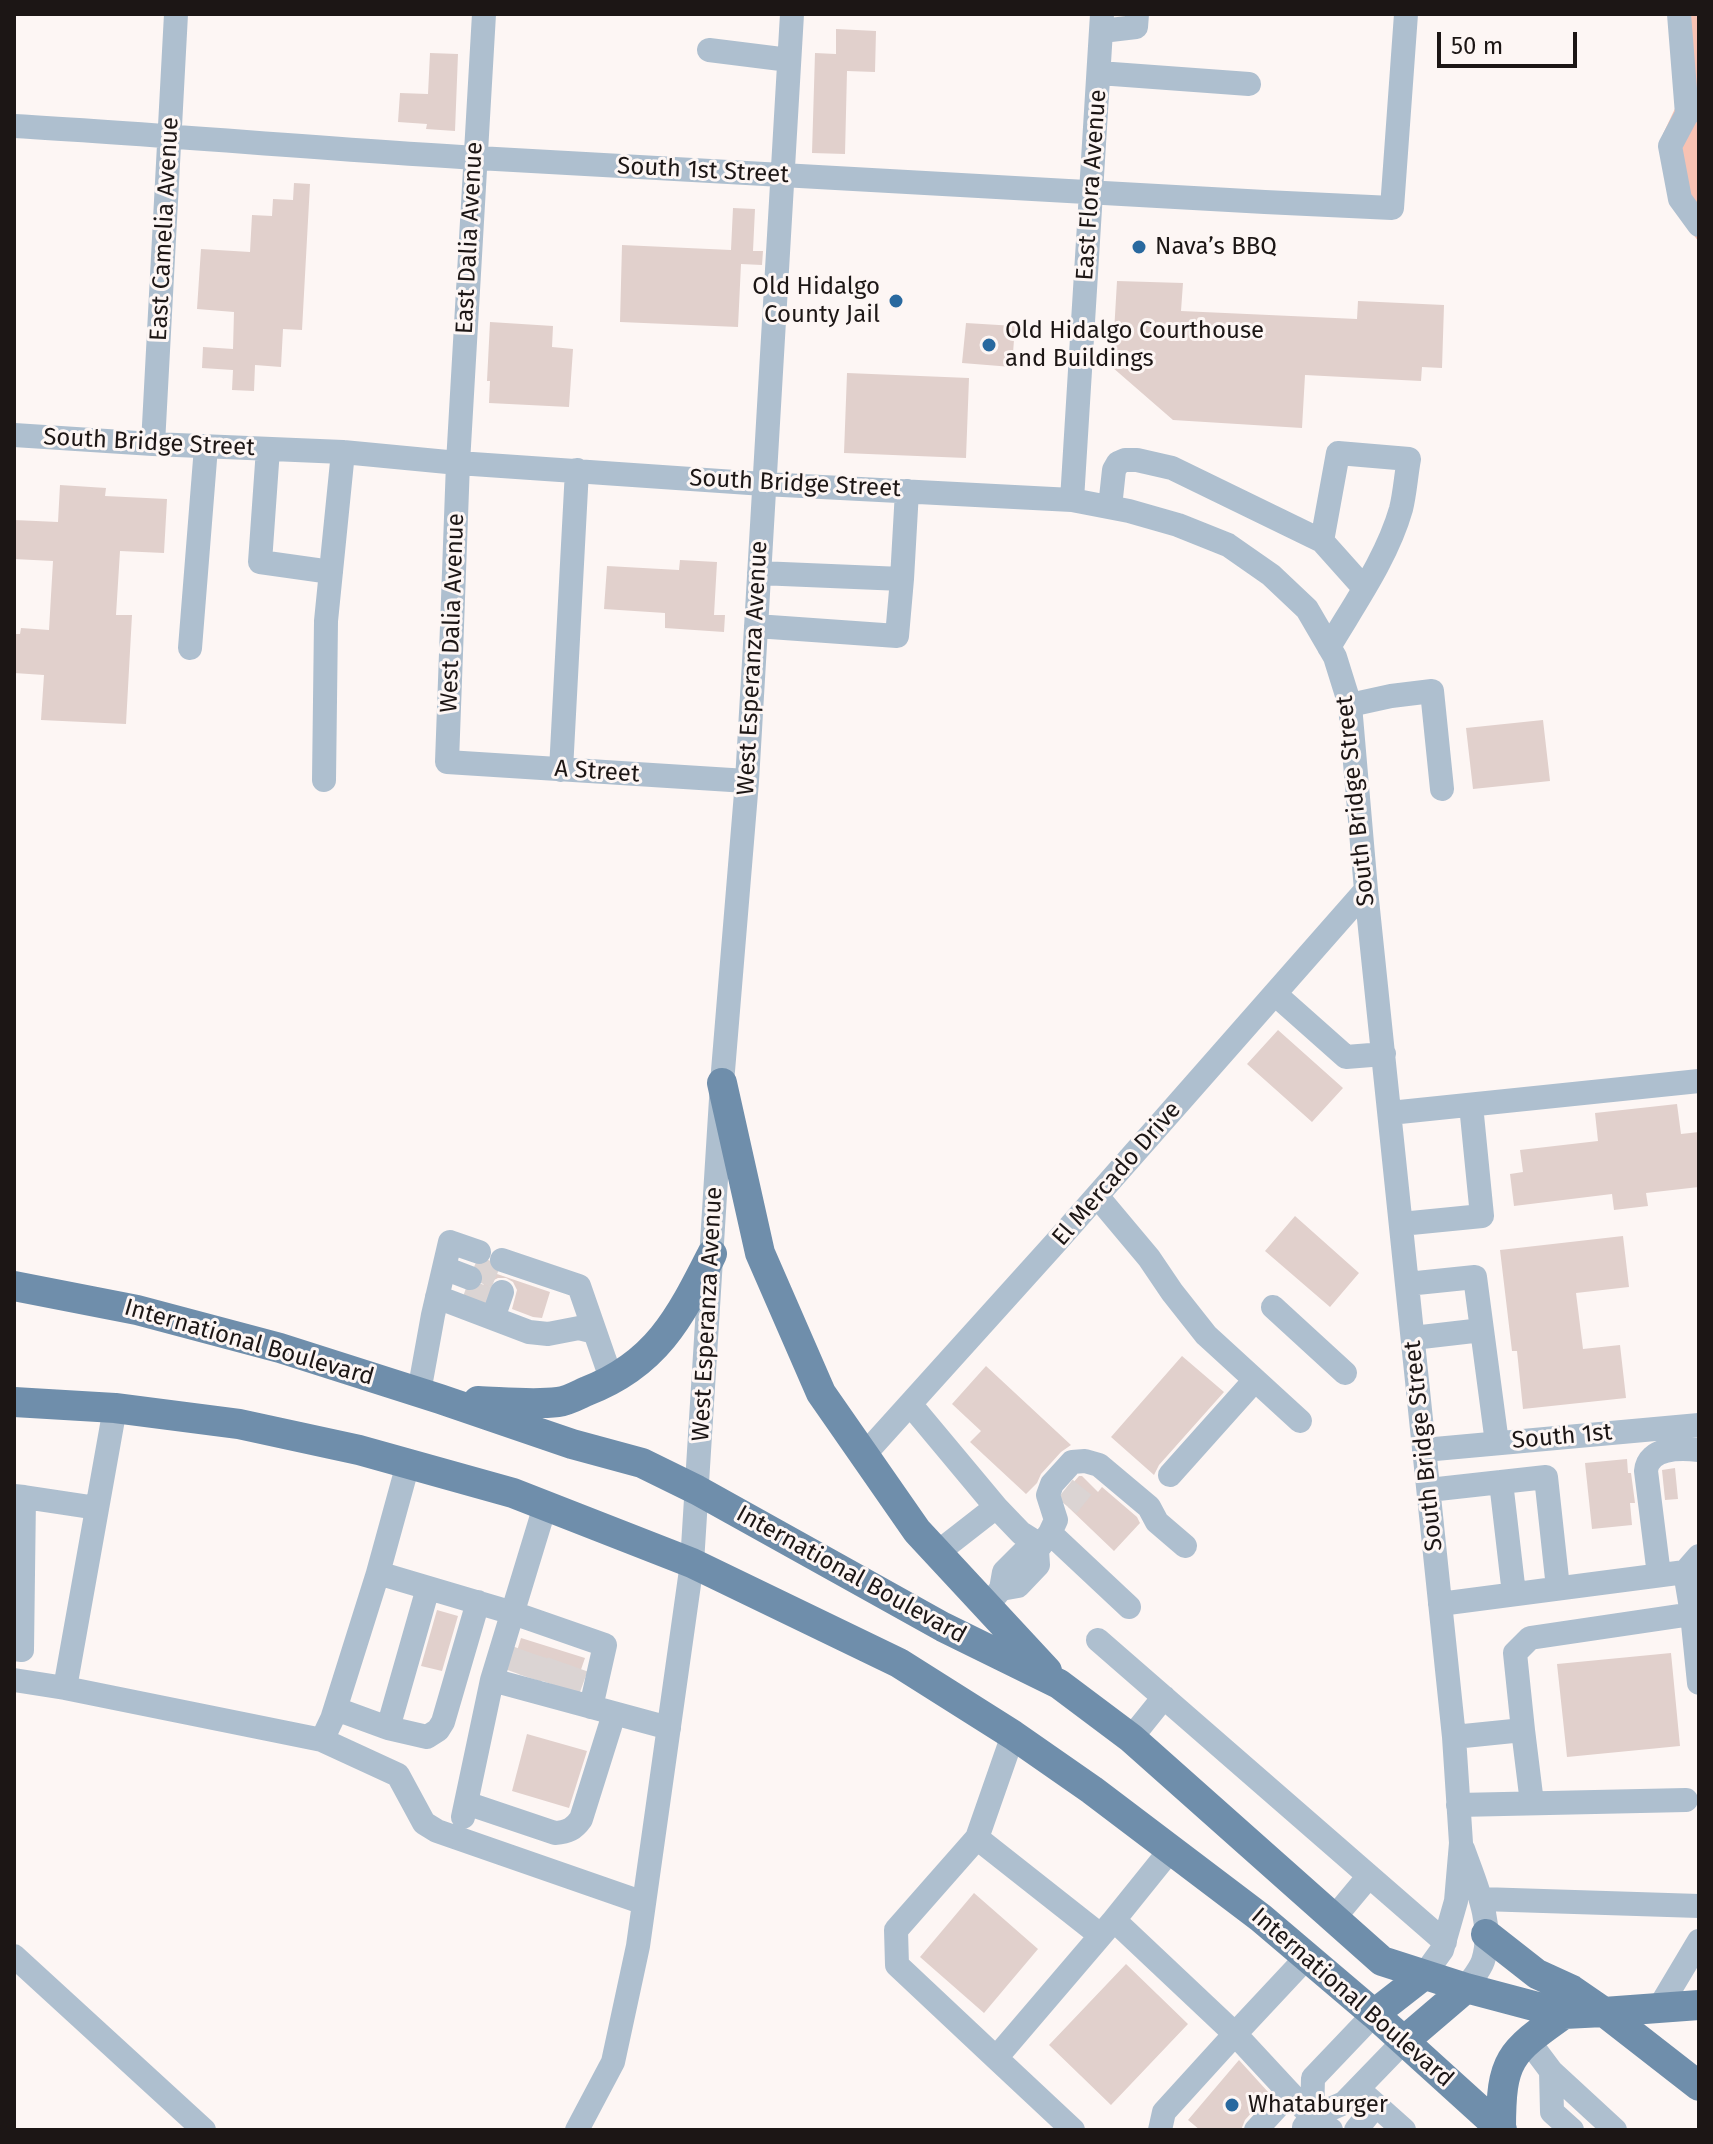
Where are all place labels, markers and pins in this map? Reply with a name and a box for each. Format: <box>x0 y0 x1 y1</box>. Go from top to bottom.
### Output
place label: Nava’s BBQ <box>1155 233 1277 261</box>
marker: Nava’s BBQ <box>1130 238 1148 256</box>
place label: Old Hidalgo County Jail <box>752 273 880 329</box>
marker: Old Hidalgo County Jail <box>887 292 905 310</box>
place label: Old Hidalgo Courthouse and Buildings <box>1005 317 1264 373</box>
marker: Old Hidalgo Courthouse and Buildings <box>980 336 998 354</box>
place label: Whataburger <box>1248 2091 1388 2119</box>
marker: Whataburger <box>1223 2096 1241 2114</box>

